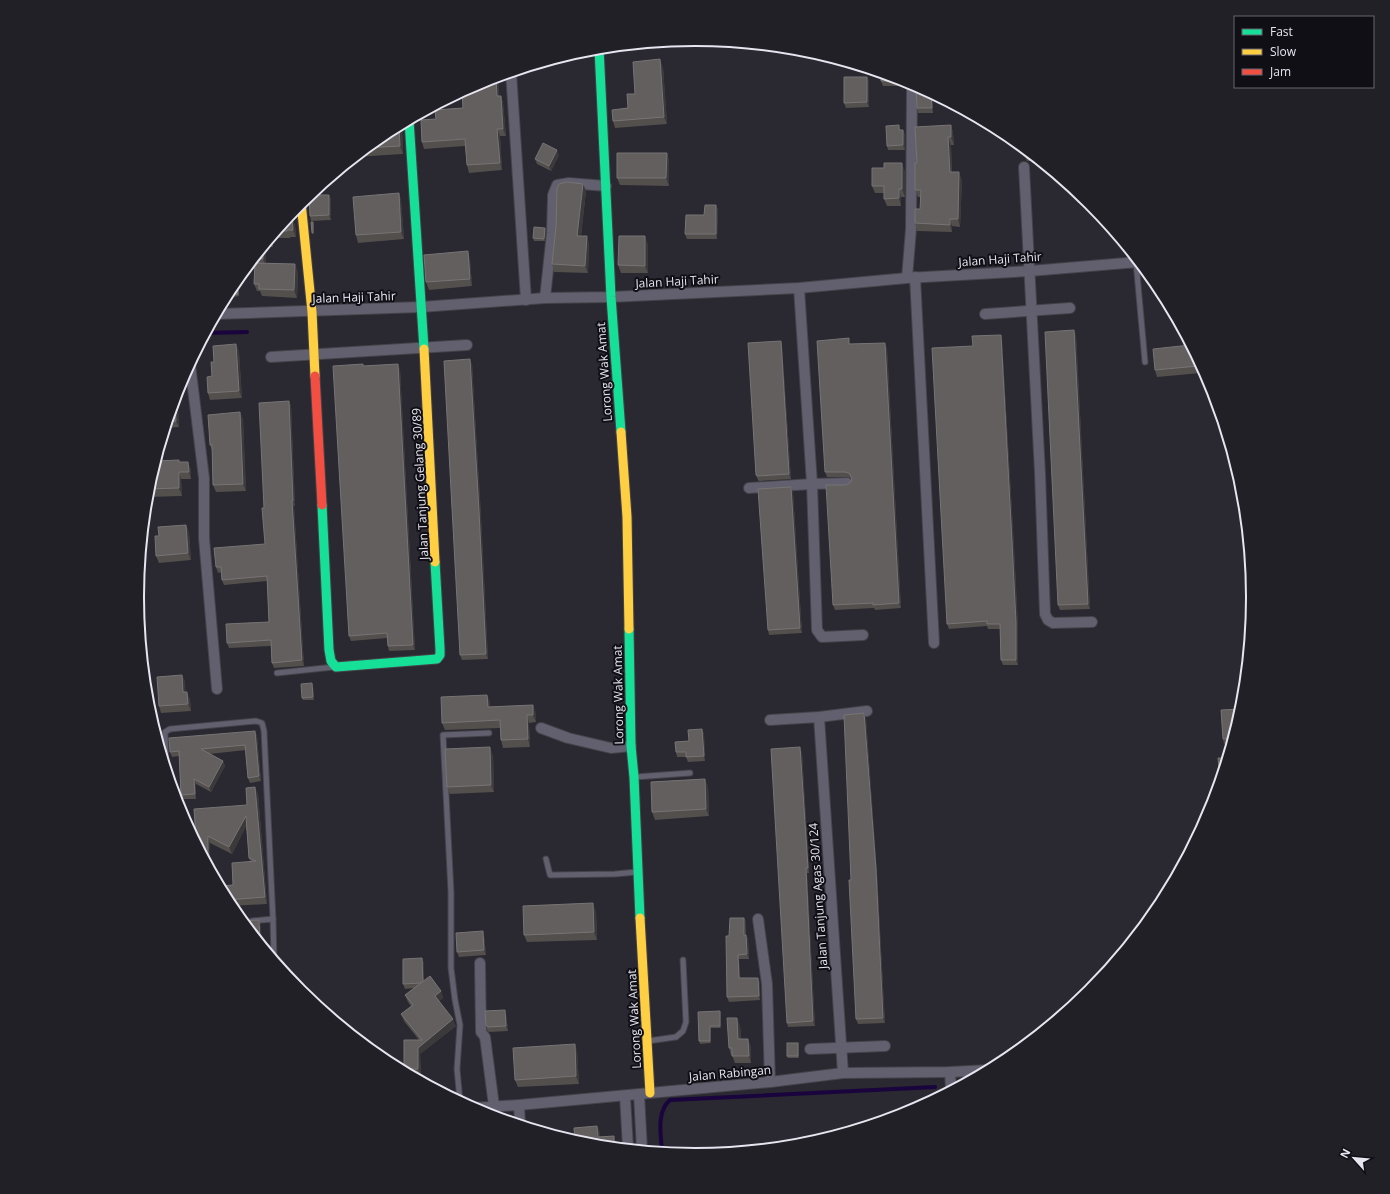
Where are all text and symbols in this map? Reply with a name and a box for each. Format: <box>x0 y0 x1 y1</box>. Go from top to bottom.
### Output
legend <box>1234 16 1374 88</box>
text: Fast <box>1270 23 1293 40</box>
text: Slow <box>1270 43 1297 60</box>
text: Jam <box>1269 63 1291 80</box>
street label: Jalan Haji Tahir <box>957 248 1042 270</box>
street label: Jalan Haji Tahir <box>634 270 719 292</box>
street label: Jalan Haji Tahir <box>311 287 396 307</box>
street label: Lorong Wak Amat <box>592 322 616 422</box>
street label: Jalan Tanjung Gelang 30/89 <box>408 407 433 561</box>
street label: Lorong Wak Amat <box>609 645 627 745</box>
street label: Jalan Tanjung Agas 30/124 <box>804 822 832 971</box>
street label: Lorong Wak Amat <box>623 969 645 1069</box>
street label: Jalan Rabingan <box>687 1061 772 1085</box>
north arrow <box>1334 1138 1374 1178</box>
text: N <box>1336 1146 1353 1161</box>

